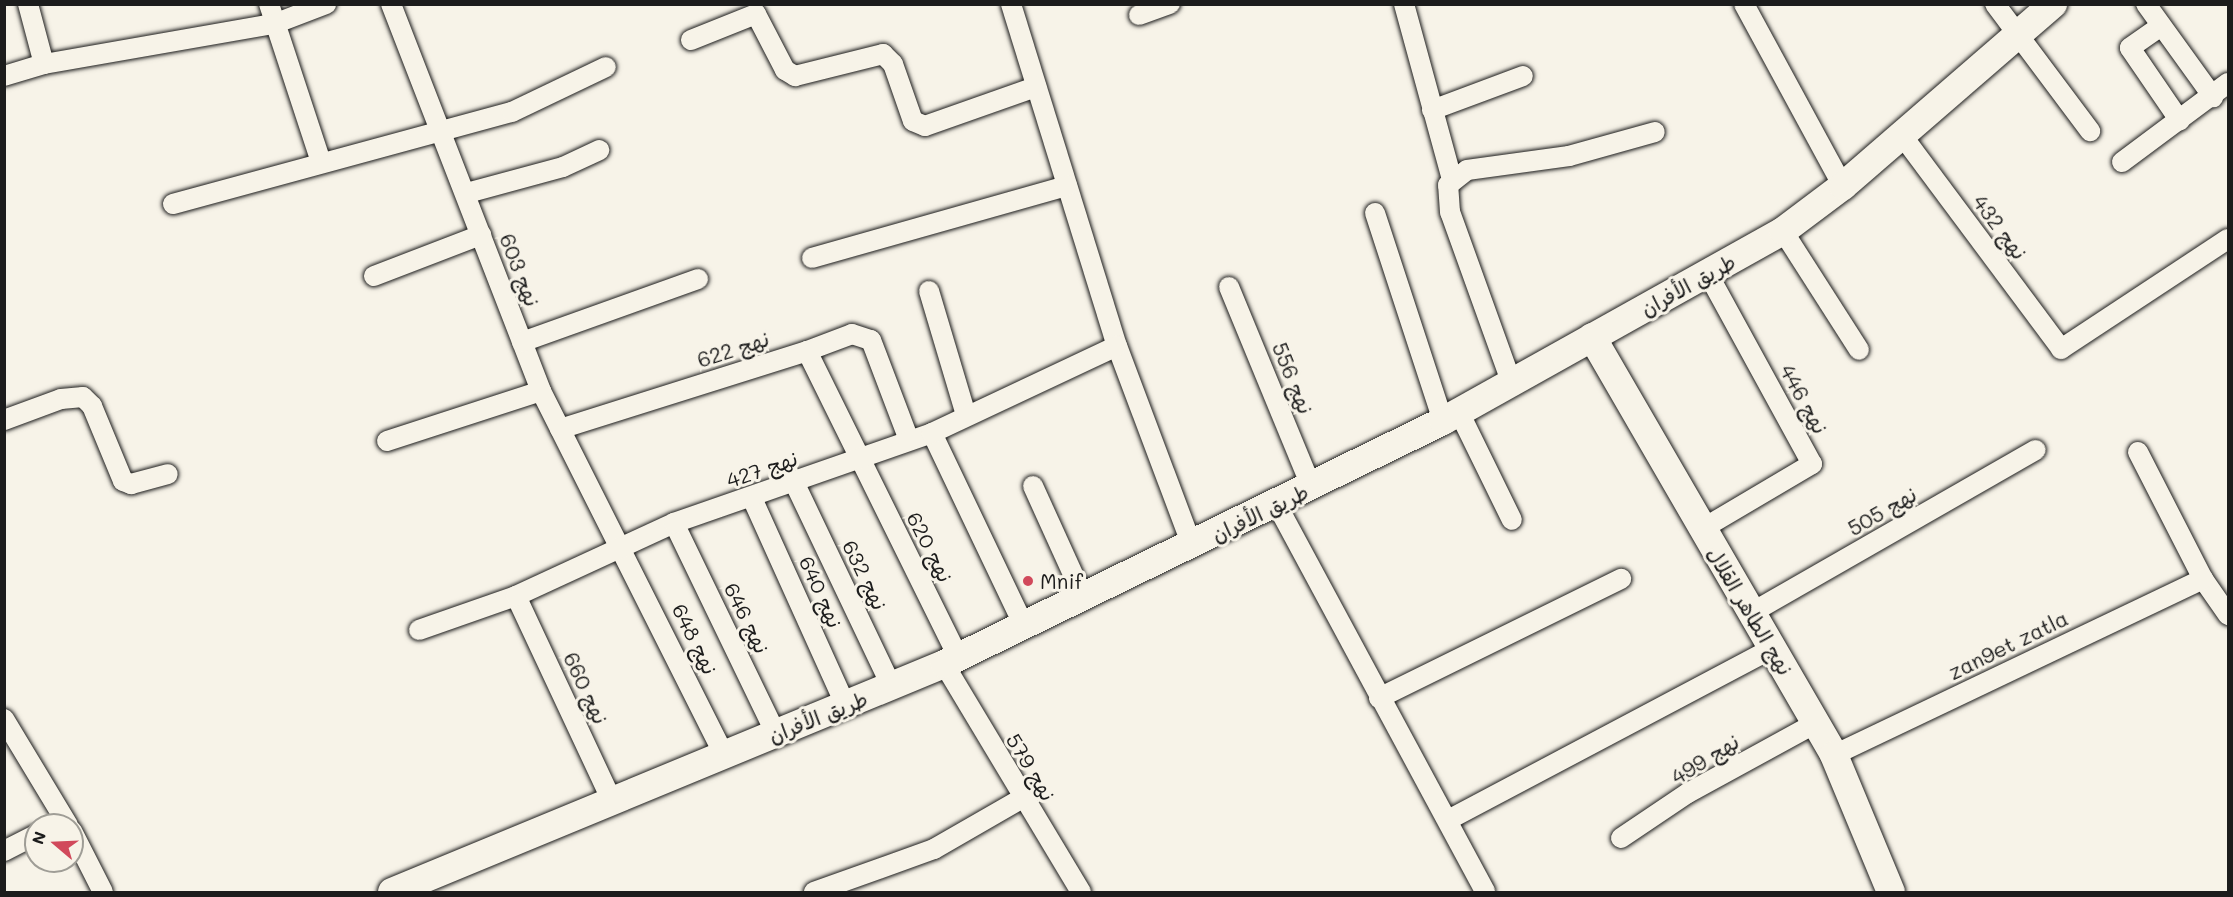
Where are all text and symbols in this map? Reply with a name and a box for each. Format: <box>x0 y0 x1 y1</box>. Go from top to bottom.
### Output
street label: نهج 432 <box>1968 190 2032 264</box>
street label: نهج 603 <box>495 230 545 310</box>
street label: طريق الأفران <box>1636 249 1740 321</box>
street label: نهج 622 <box>694 326 772 372</box>
street label: نهج 556 <box>1267 338 1319 418</box>
street label: نهج 446 <box>1775 360 1833 438</box>
street label: نهج 427 <box>723 445 801 493</box>
street label: طريق الأفران <box>1207 479 1313 547</box>
street label: نهج 505 <box>1843 481 1921 541</box>
street label: نهج 620 <box>902 508 958 586</box>
street label: نهج 632 <box>837 536 893 614</box>
street label: نهج الطاهر القلال <box>1702 542 1798 680</box>
street label: نهج 640 <box>794 552 848 632</box>
place label: Mnif <box>1040 568 1083 594</box>
marker: Mnif <box>1021 574 1035 588</box>
street label: نهج 646 <box>719 578 775 658</box>
street label: نهج 648 <box>667 599 723 679</box>
street label: zan9et zatla <box>1944 605 2072 685</box>
street label: نهج 660 <box>558 648 614 728</box>
street label: طريق الأفران <box>765 686 871 748</box>
street label: نهج 499 <box>1666 728 1744 790</box>
street label: نهج 579 <box>1001 729 1061 805</box>
north arrow <box>24 813 84 873</box>
text: N <box>26 828 50 847</box>

